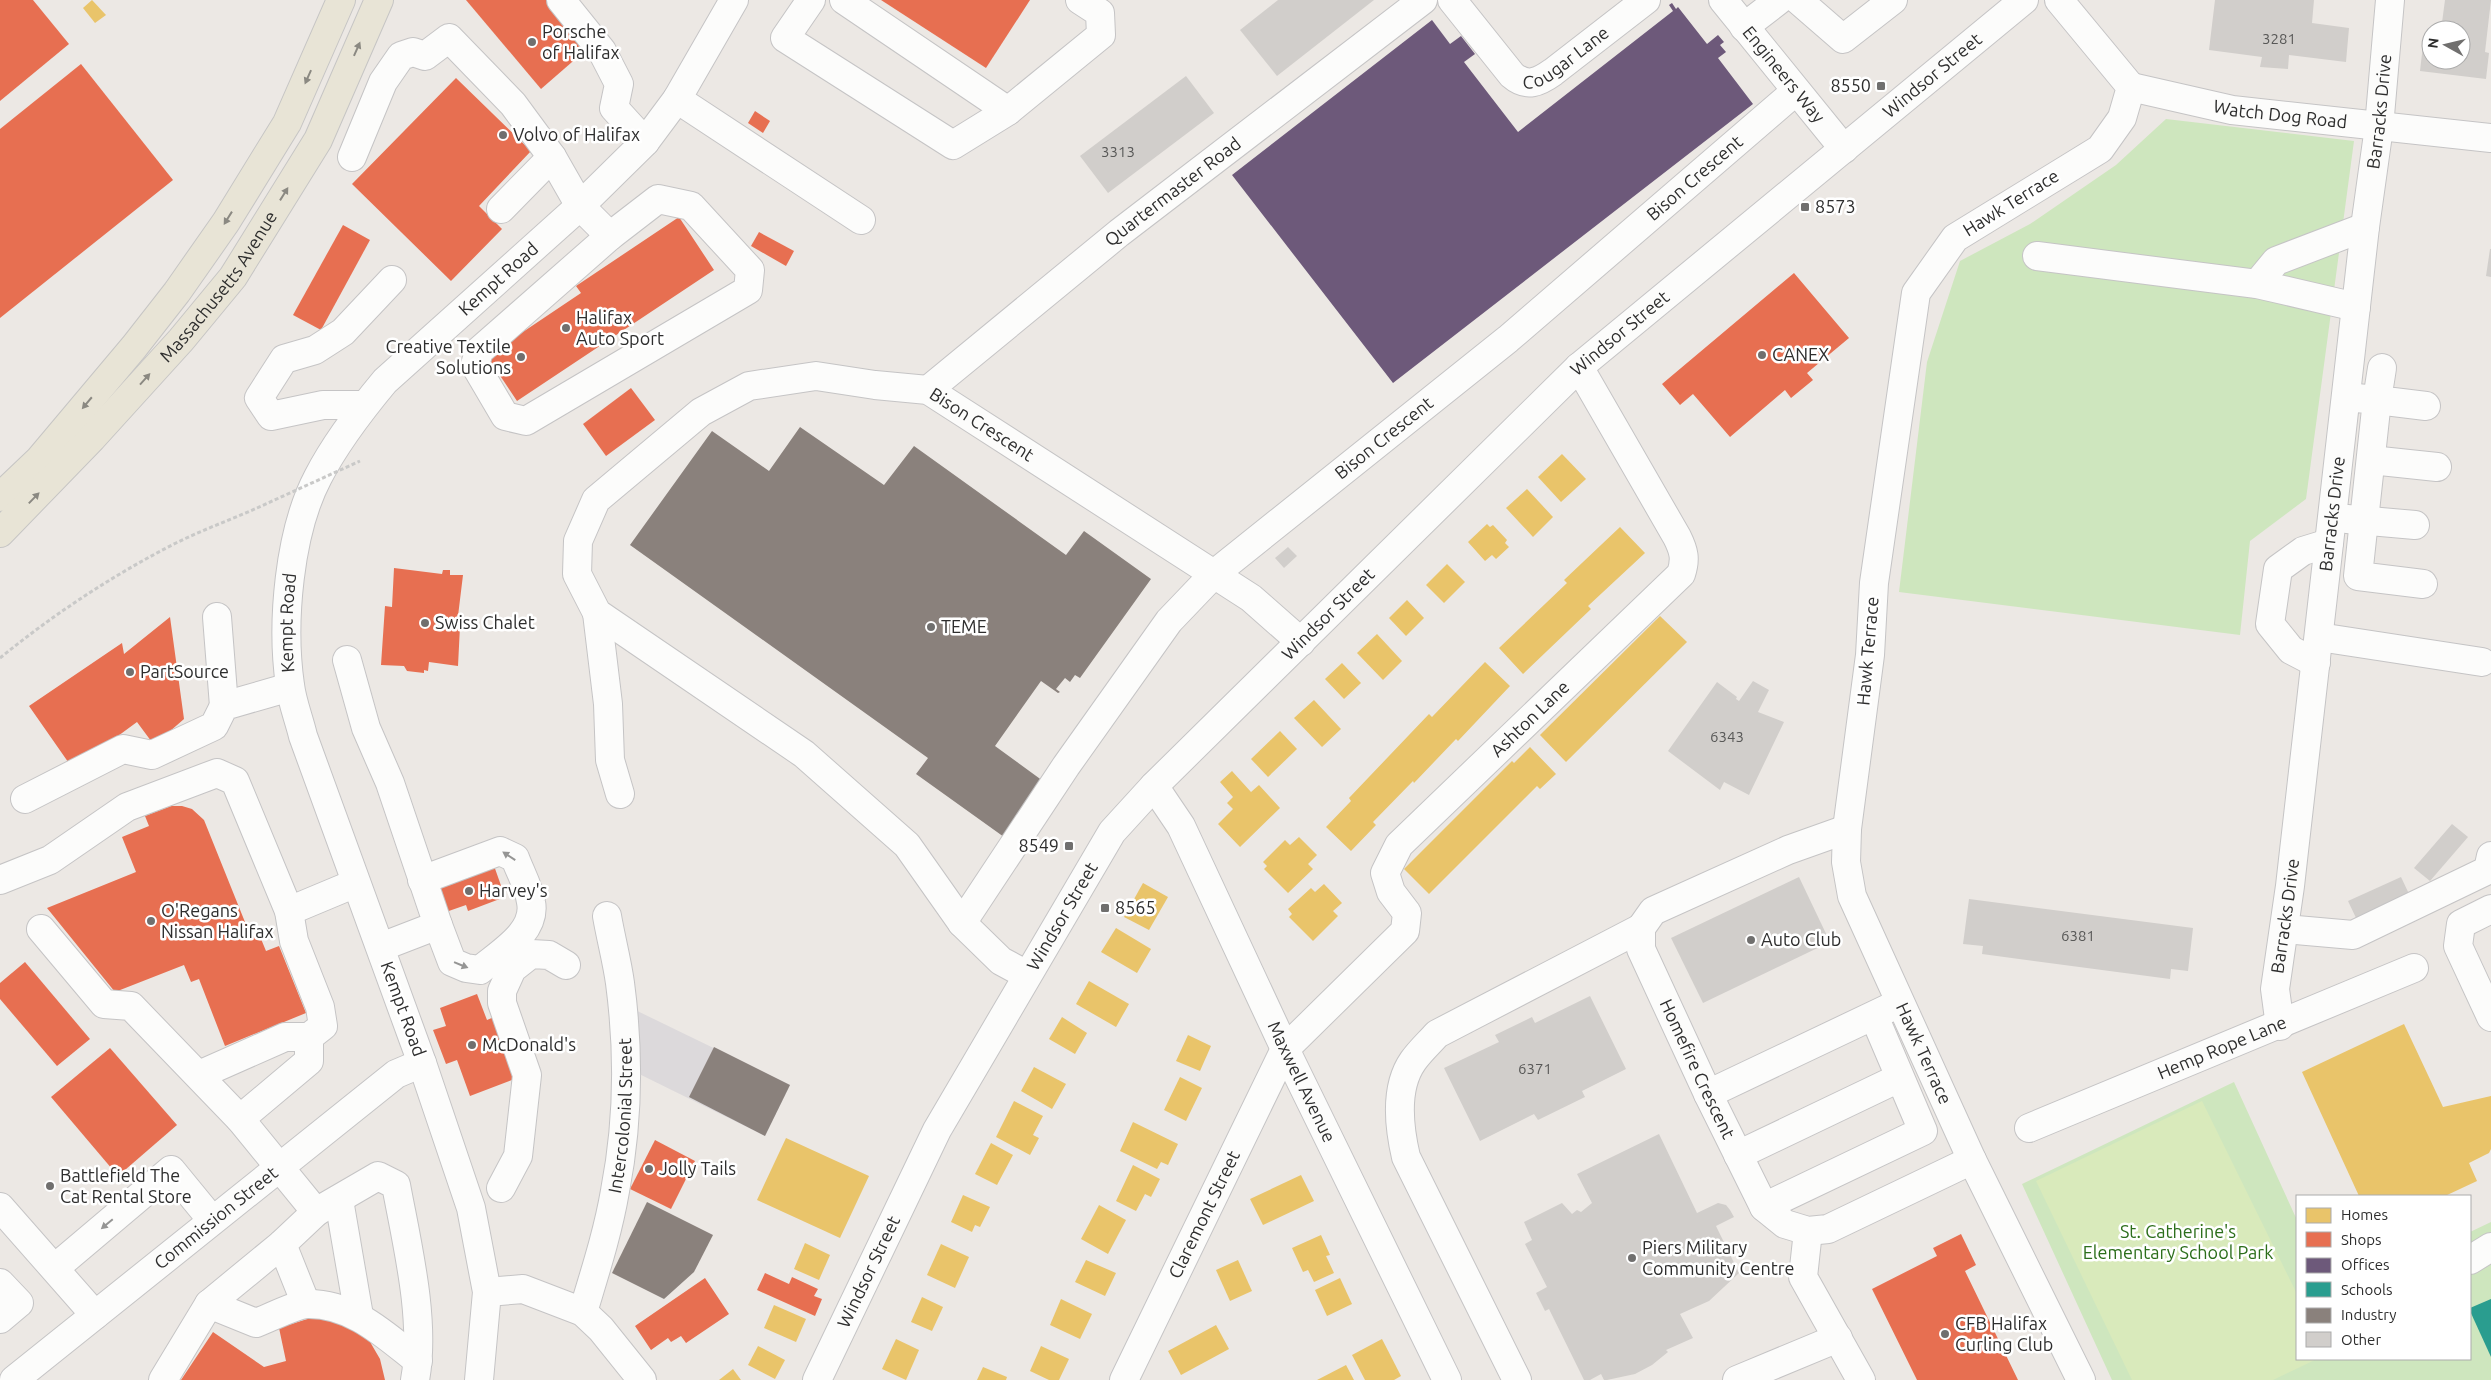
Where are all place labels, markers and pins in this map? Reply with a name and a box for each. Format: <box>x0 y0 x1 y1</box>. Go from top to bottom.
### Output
place label: Porsche of Halifax <box>542 21 620 62</box>
marker: Porsche of Halifax <box>526 36 538 48</box>
place label: 8550 <box>1830 75 1871 95</box>
marker: 8550 <box>1875 80 1887 92</box>
place label: Volvo of Halifax <box>513 124 640 144</box>
marker: Volvo of Halifax <box>497 129 509 141</box>
place label: 8573 <box>1815 196 1856 216</box>
marker: 8573 <box>1799 201 1811 213</box>
place label: Halifax Auto Sport <box>576 307 664 348</box>
marker: Halifax Auto Sport <box>560 322 572 334</box>
place label: Creative Textile Solutions <box>385 336 511 377</box>
place label: CANEX <box>1772 344 1829 364</box>
marker: CANEX <box>1756 349 1768 361</box>
marker: Creative Textile Solutions <box>515 351 527 363</box>
place label: Swiss Chalet <box>435 612 535 632</box>
place label: TEME <box>941 616 987 636</box>
marker: Swiss Chalet <box>419 617 431 629</box>
marker: TEME <box>925 621 937 633</box>
place label: PartSource <box>140 661 229 681</box>
marker: PartSource <box>124 666 136 678</box>
place label: 8549 <box>1018 835 1059 855</box>
marker: 8549 <box>1063 840 1075 852</box>
place label: Harvey's <box>479 880 548 900</box>
marker: Harvey's <box>463 885 475 897</box>
place label: 8565 <box>1115 897 1156 917</box>
place label: O'Regans Nissan Halifax <box>161 900 274 941</box>
marker: 8565 <box>1099 902 1111 914</box>
marker: O'Regans Nissan Halifax <box>145 915 157 927</box>
place label: Auto Club <box>1761 929 1841 949</box>
marker: Auto Club <box>1745 934 1757 946</box>
place label: McDonald's <box>482 1034 576 1054</box>
marker: McDonald's <box>466 1039 478 1051</box>
place label: Jolly Tails <box>659 1158 736 1178</box>
marker: Jolly Tails <box>643 1163 655 1175</box>
place label: Battlefield The Cat Rental Store <box>60 1165 192 1206</box>
marker: Battlefield The Cat Rental Store <box>44 1180 56 1192</box>
place label: Piers Military Community Centre <box>1642 1237 1794 1278</box>
marker: Piers Military Community Centre <box>1626 1252 1638 1264</box>
place label: CFB Halifax Curling Club <box>1955 1313 2053 1354</box>
marker: CFB Halifax Curling Club <box>1939 1328 1951 1340</box>

